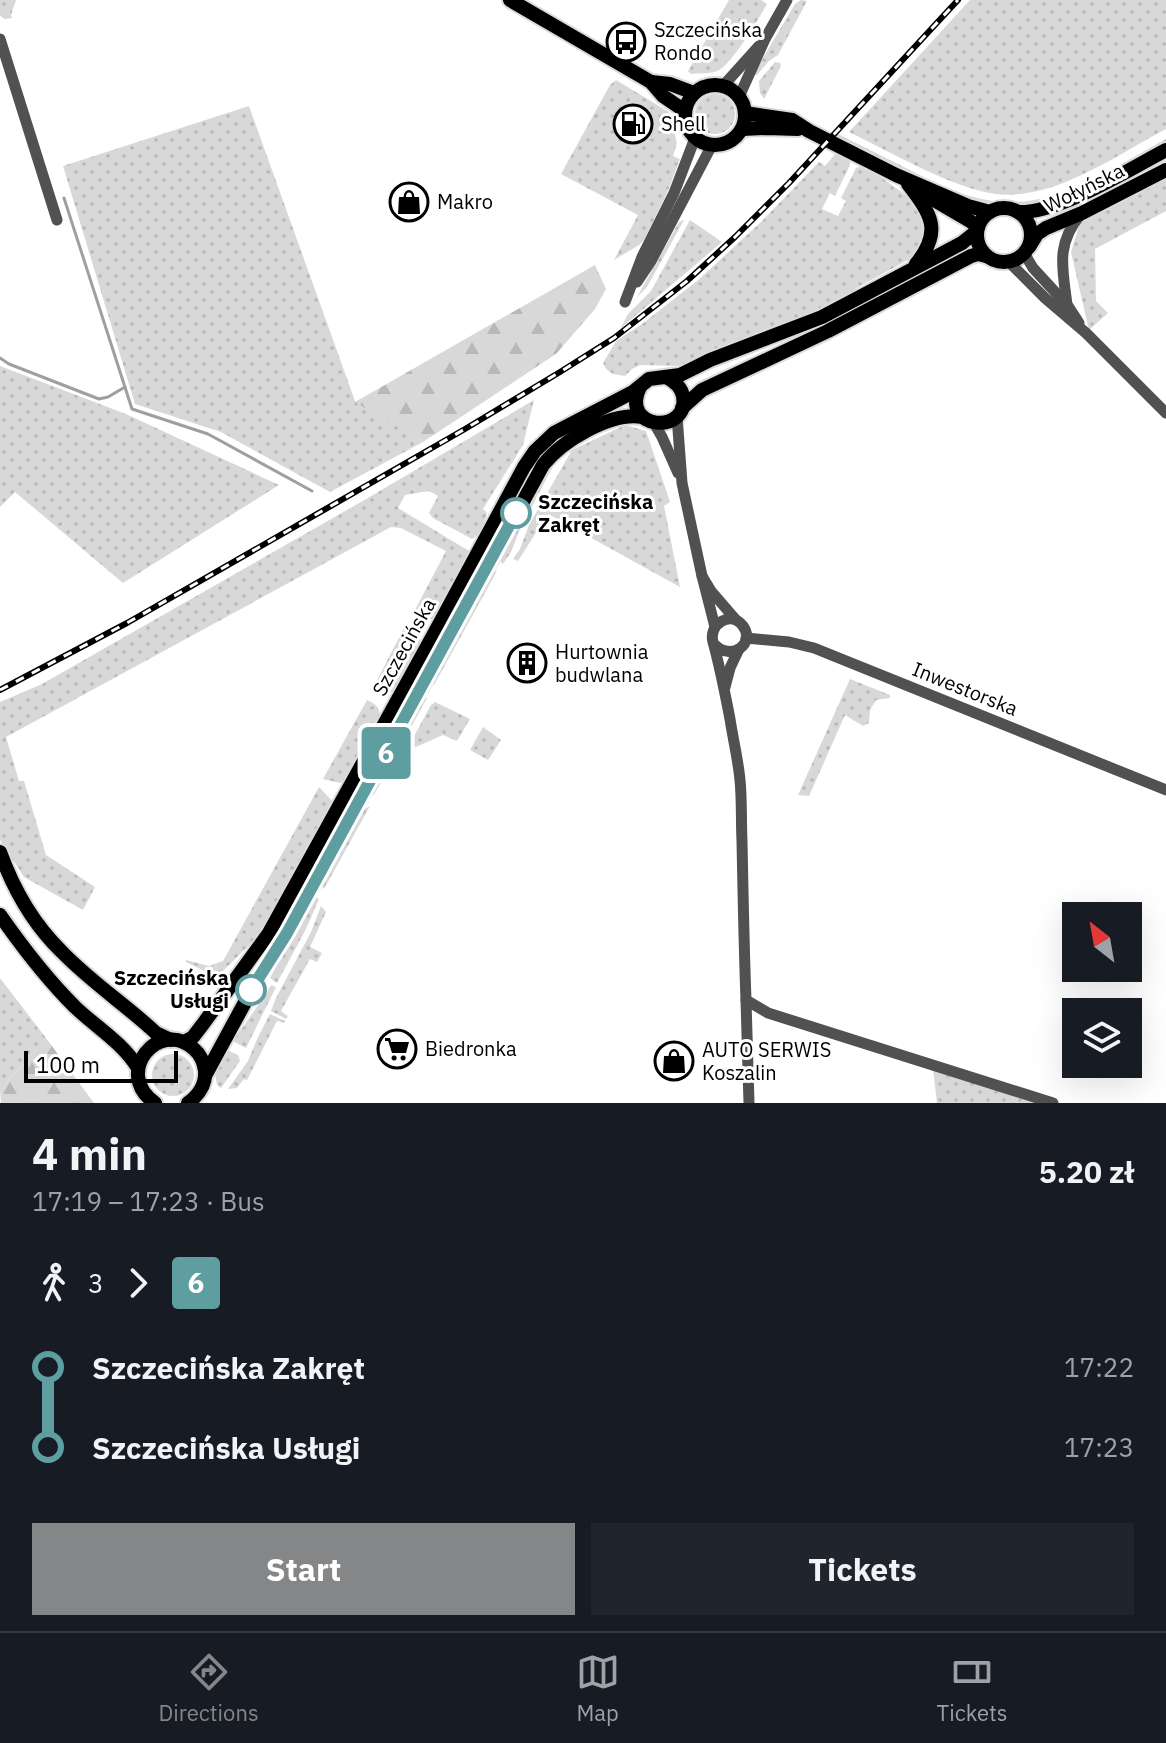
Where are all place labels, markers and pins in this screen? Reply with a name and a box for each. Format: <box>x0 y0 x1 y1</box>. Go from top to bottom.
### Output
place label: Szczecińska Rondo <box>654 16 762 66</box>
bus stop icon: Szczecińska Rondo <box>605 21 647 63</box>
fuel station icon: Shell <box>612 103 654 145</box>
place label: Shell <box>661 110 706 137</box>
shop icon: Makro <box>388 181 430 223</box>
place label: Makro <box>437 188 493 215</box>
place label: Szczecińska Zakręt <box>538 488 653 538</box>
marker: Szczecińska Zakręt <box>501 498 531 528</box>
place label: Hurtownia budwlana <box>555 638 649 688</box>
building icon: Hurtownia budwlana <box>506 642 548 684</box>
place label: Szczecińska Usługi <box>114 964 229 1014</box>
marker: Szczecińska Usługi <box>236 975 266 1005</box>
supermarket icon: Biedronka <box>376 1028 418 1070</box>
place label: Biedronka <box>425 1035 517 1062</box>
place label: AUTO SERWIS Koszalin <box>702 1036 831 1086</box>
shop icon: AUTO SERWIS Koszalin <box>653 1040 695 1082</box>

